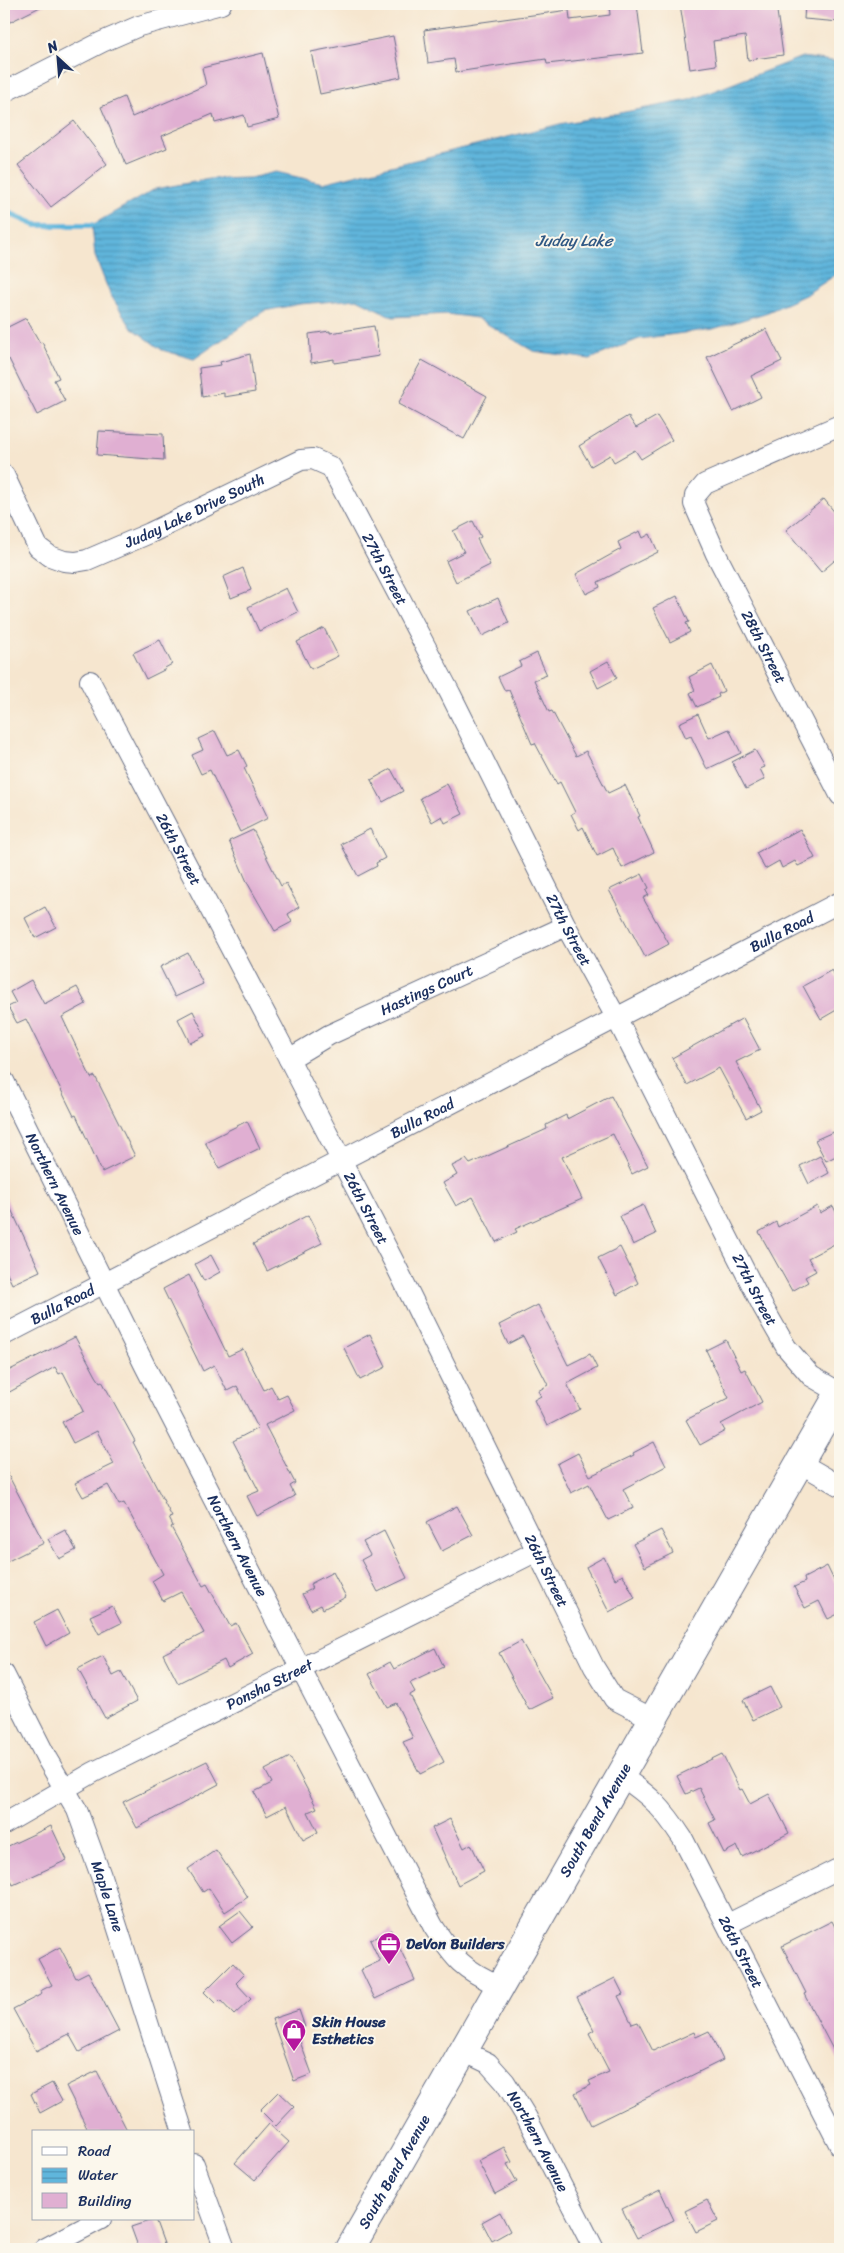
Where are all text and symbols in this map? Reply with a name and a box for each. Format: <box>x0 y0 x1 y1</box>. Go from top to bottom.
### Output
north arrow <box>32 32 82 82</box>
text: N <box>42 33 63 61</box>
water label: Juday Lake <box>535 226 614 255</box>
street label: Juday Lake Drive South <box>120 466 269 556</box>
street label: 27th Street <box>355 528 415 611</box>
street label: 28th Street <box>734 605 794 689</box>
street label: 26th Street <box>149 808 209 891</box>
street label: 27th Street <box>539 889 599 971</box>
street label: Bulla Road <box>745 904 820 960</box>
street label: Hastings Court <box>376 957 478 1023</box>
street label: Bulla Road <box>385 1090 460 1146</box>
street label: Northern Avenue <box>18 1128 92 1240</box>
street label: 26th Street <box>336 1167 396 1250</box>
street label: 27th Street <box>725 1249 785 1331</box>
street label: Bulla Road <box>26 1277 100 1332</box>
street label: Northern Avenue <box>200 1490 275 1602</box>
street label: 26th Street <box>517 1529 576 1612</box>
street label: Ponsha Street <box>221 1651 318 1717</box>
street label: South Bend Avenue <box>552 1758 638 1882</box>
street label: Maple Lane <box>83 1857 131 1936</box>
street label: 26th Street <box>711 1911 771 1993</box>
office icon: DeVon Builders <box>376 1931 402 1965</box>
place label: DeVon Builders <box>406 1931 506 1957</box>
place label: Skin House Esthetics <box>311 2009 386 2052</box>
shop icon: Skin House Esthetics <box>281 2018 307 2052</box>
street label: Northern Avenue <box>500 2085 576 2197</box>
street label: South Bend Avenue <box>351 2110 437 2234</box>
legend <box>32 2130 195 2220</box>
text: Road <box>78 2138 111 2164</box>
text: Water <box>78 2162 118 2188</box>
text: Building <box>78 2188 132 2214</box>

